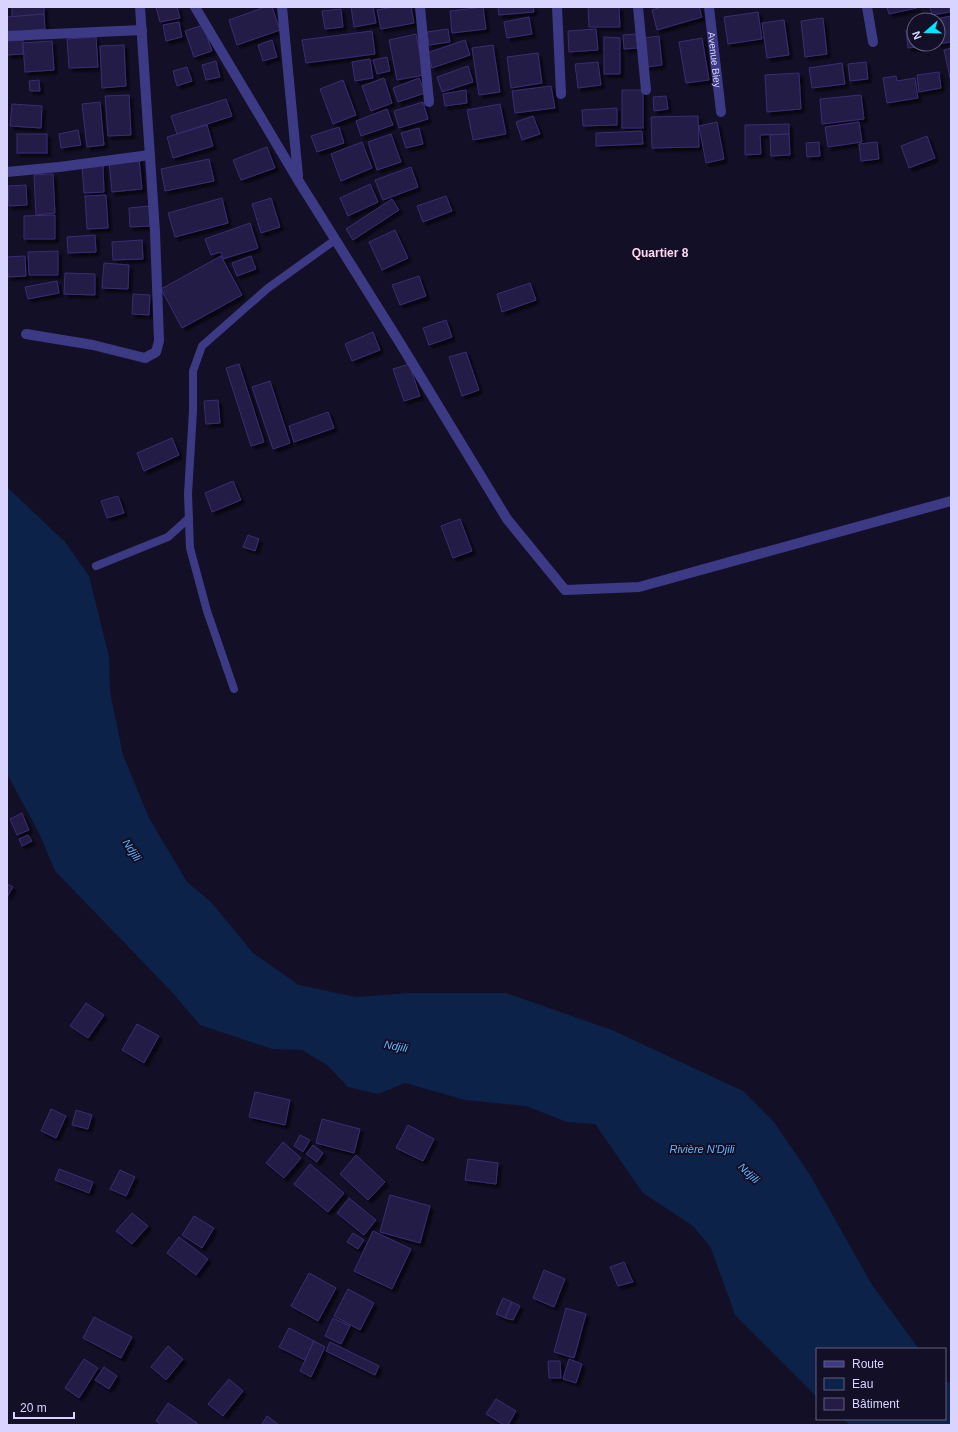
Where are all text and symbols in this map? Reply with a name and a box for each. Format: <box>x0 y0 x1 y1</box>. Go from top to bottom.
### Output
north arrow <box>906 12 946 52</box>
text: N <box>910 30 924 41</box>
street label: Avenue Biey <box>706 31 723 88</box>
district label: Quartier 8 <box>632 246 689 260</box>
water label: Ndjili <box>120 837 144 864</box>
water label: Ndjili <box>383 1038 409 1054</box>
water label: Rivière N'Djili <box>669 1143 735 1155</box>
water label: Ndjili <box>736 1160 762 1186</box>
legend <box>816 1348 946 1420</box>
text: Route <box>852 1357 884 1371</box>
text: Eau <box>852 1377 873 1391</box>
scale bar <box>14 1394 74 1420</box>
text: Bâtiment <box>852 1397 900 1411</box>
text: 20 m <box>20 1401 47 1415</box>

